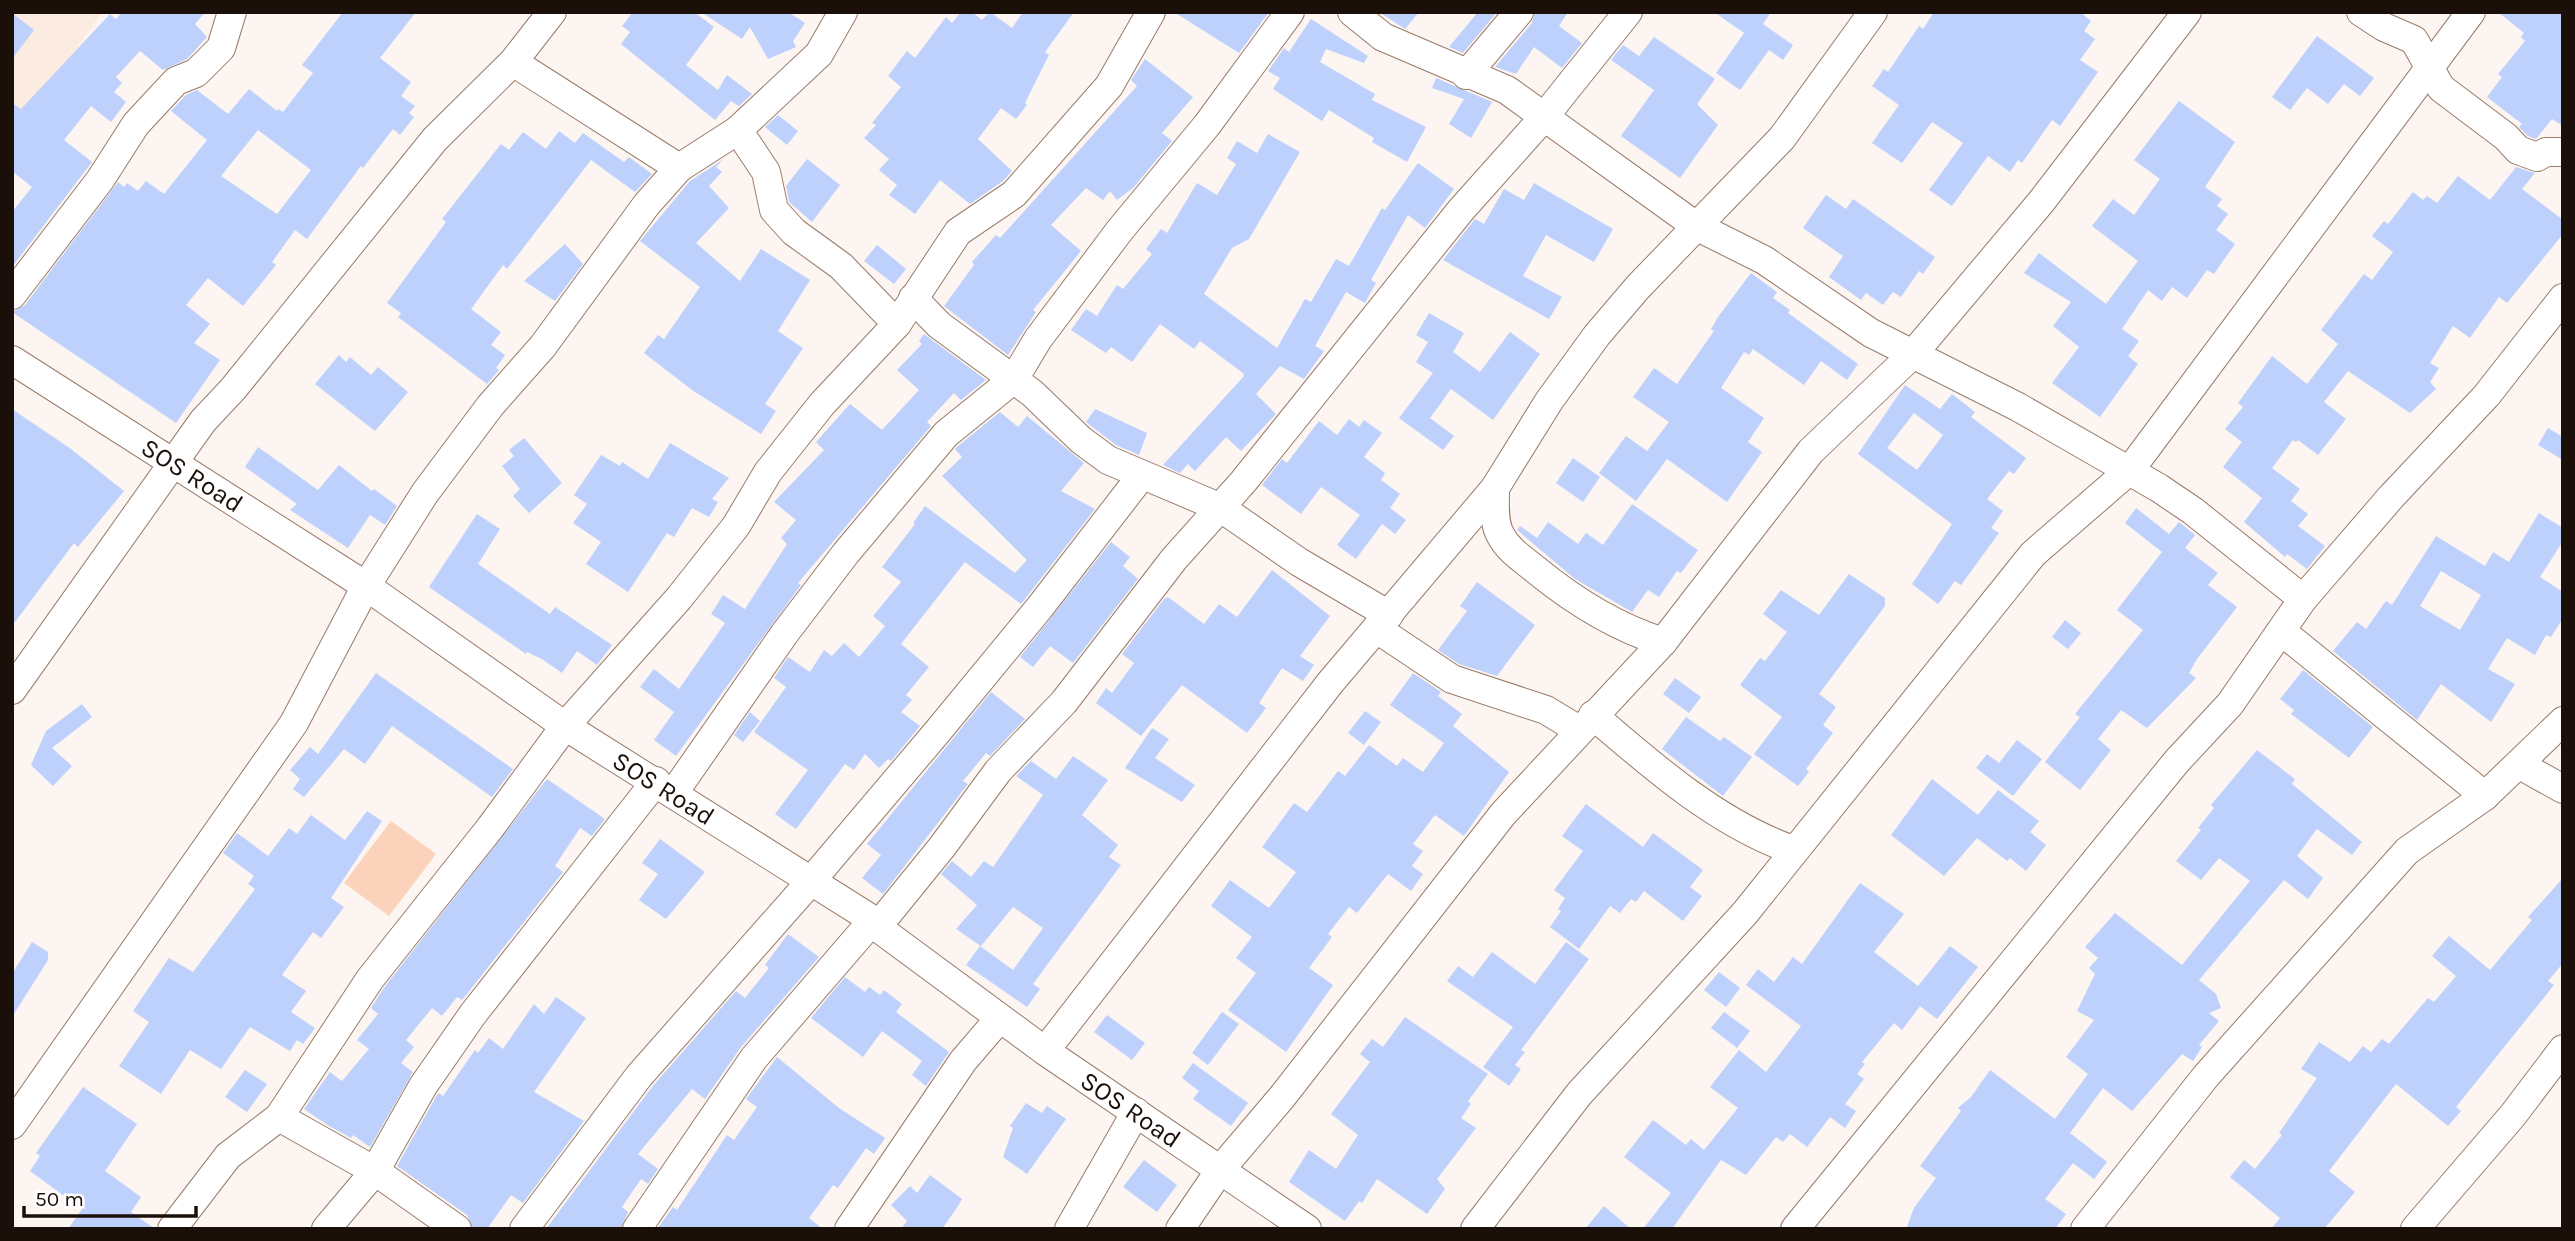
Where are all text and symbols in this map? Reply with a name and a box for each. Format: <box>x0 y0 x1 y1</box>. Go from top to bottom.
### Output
street label: SOS Road <box>136 432 249 519</box>
street label: SOS Road <box>607 745 720 832</box>
street label: SOS Road <box>1075 1065 1187 1155</box>
scale bar <box>24 1174 196 1218</box>
text: 50 m <box>35 1187 84 1211</box>

